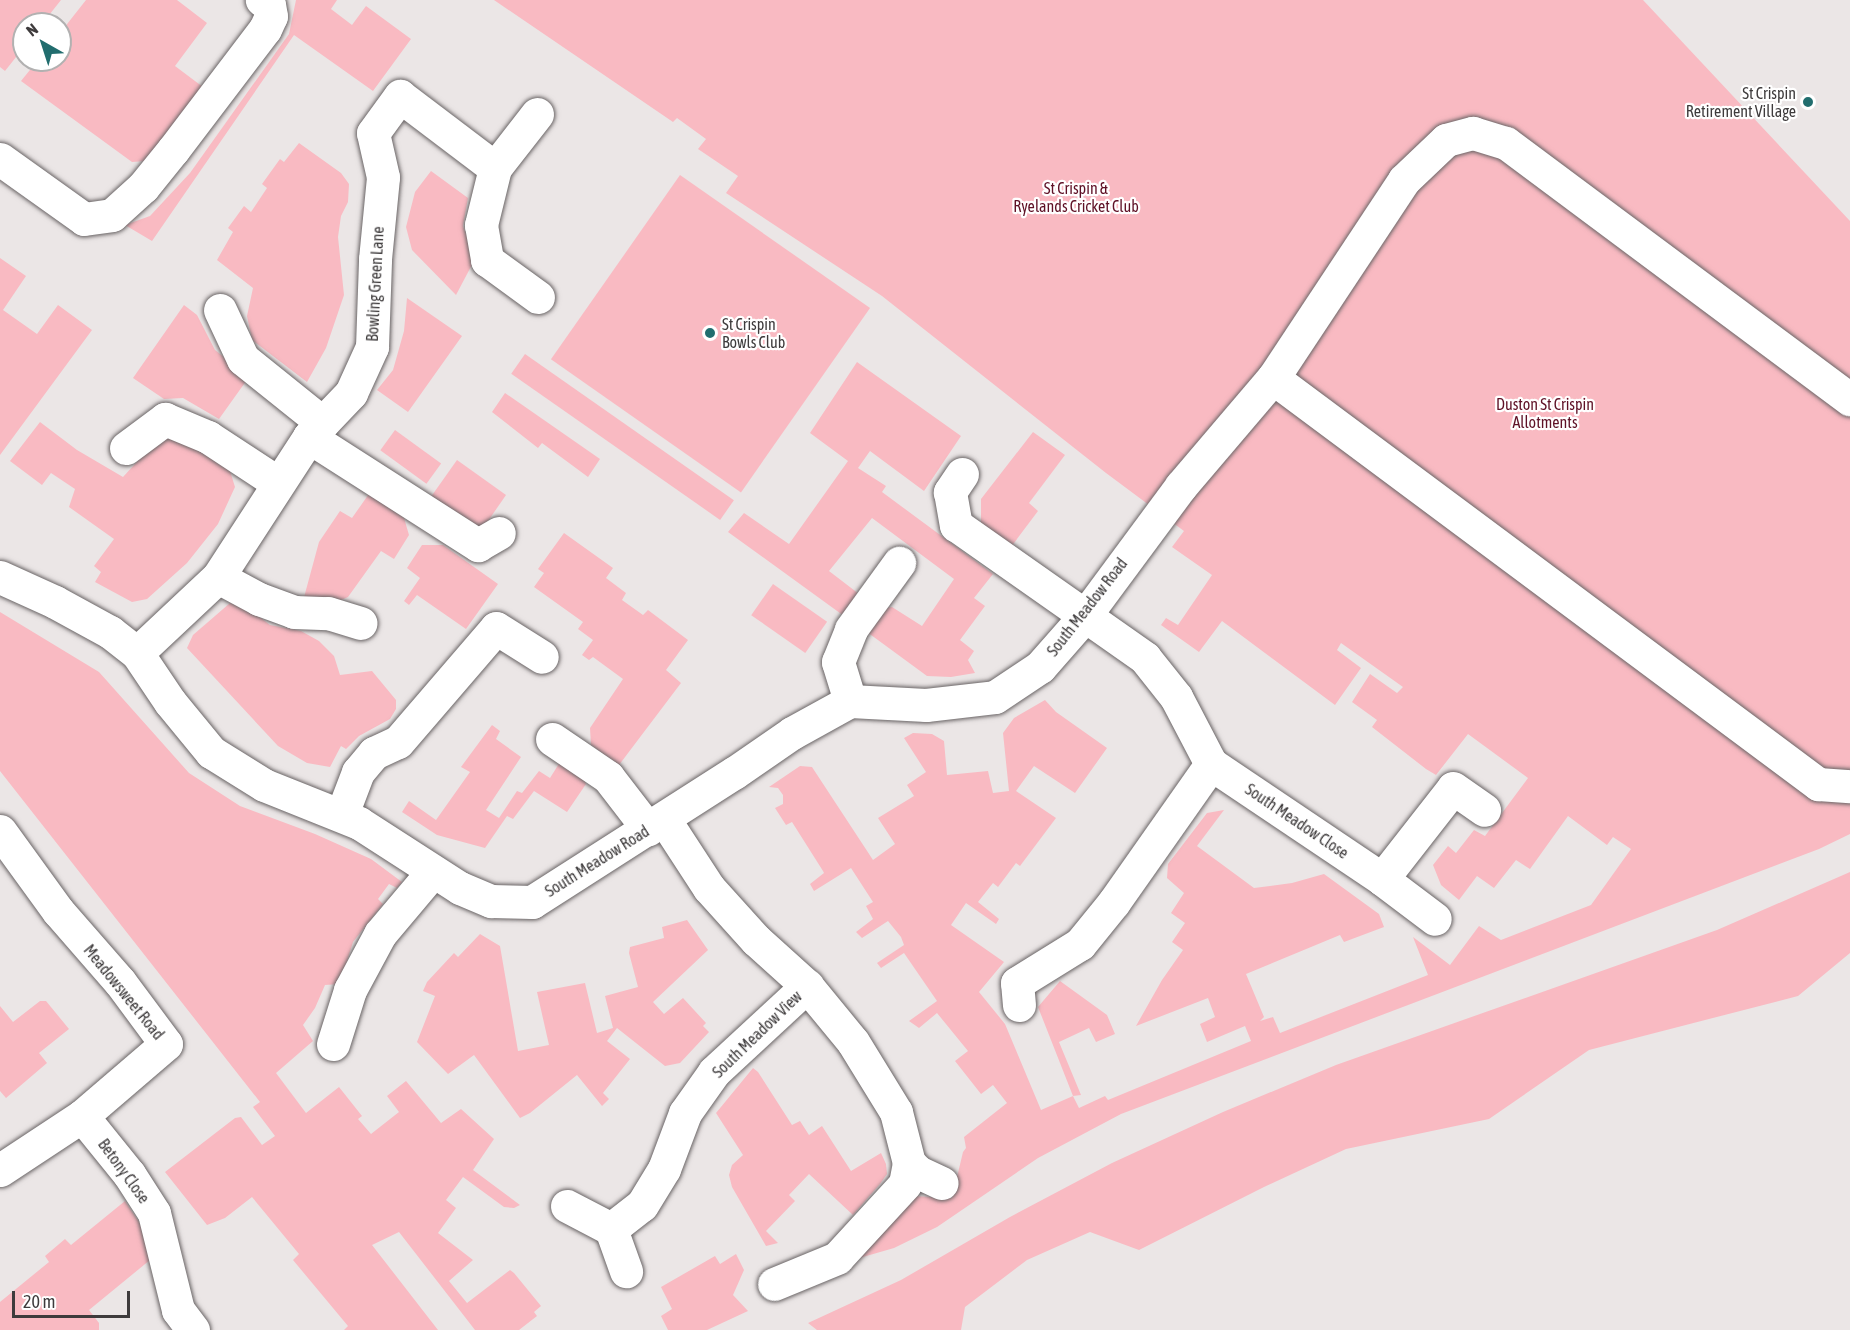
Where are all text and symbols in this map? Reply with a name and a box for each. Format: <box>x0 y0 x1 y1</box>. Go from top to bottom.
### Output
north arrow <box>12 12 72 72</box>
text: N <box>23 20 41 40</box>
place label: St Crispin Retirement Village <box>1686 83 1796 121</box>
marker: St Crispin Retirement Village <box>1801 95 1815 109</box>
park label: St Crispin & Ryelands Cricket Club <box>1013 178 1139 216</box>
street label: Bowling Green Lane <box>362 226 388 342</box>
place label: St Crispin Bowls Club <box>722 314 785 352</box>
marker: St Crispin Bowls Club <box>703 326 717 340</box>
park label: Duston St Crispin Allotments <box>1496 394 1594 432</box>
street label: South Meadow Road <box>1043 554 1131 660</box>
street label: South Meadow Close <box>1242 779 1352 863</box>
street label: South Meadow Road <box>541 821 653 901</box>
street label: Meadowsweet Road <box>80 941 168 1043</box>
street label: South Meadow View <box>708 987 806 1081</box>
street label: Betony Close <box>94 1135 154 1207</box>
scale bar <box>15 1279 134 1317</box>
text: 20 m <box>23 1291 55 1312</box>

